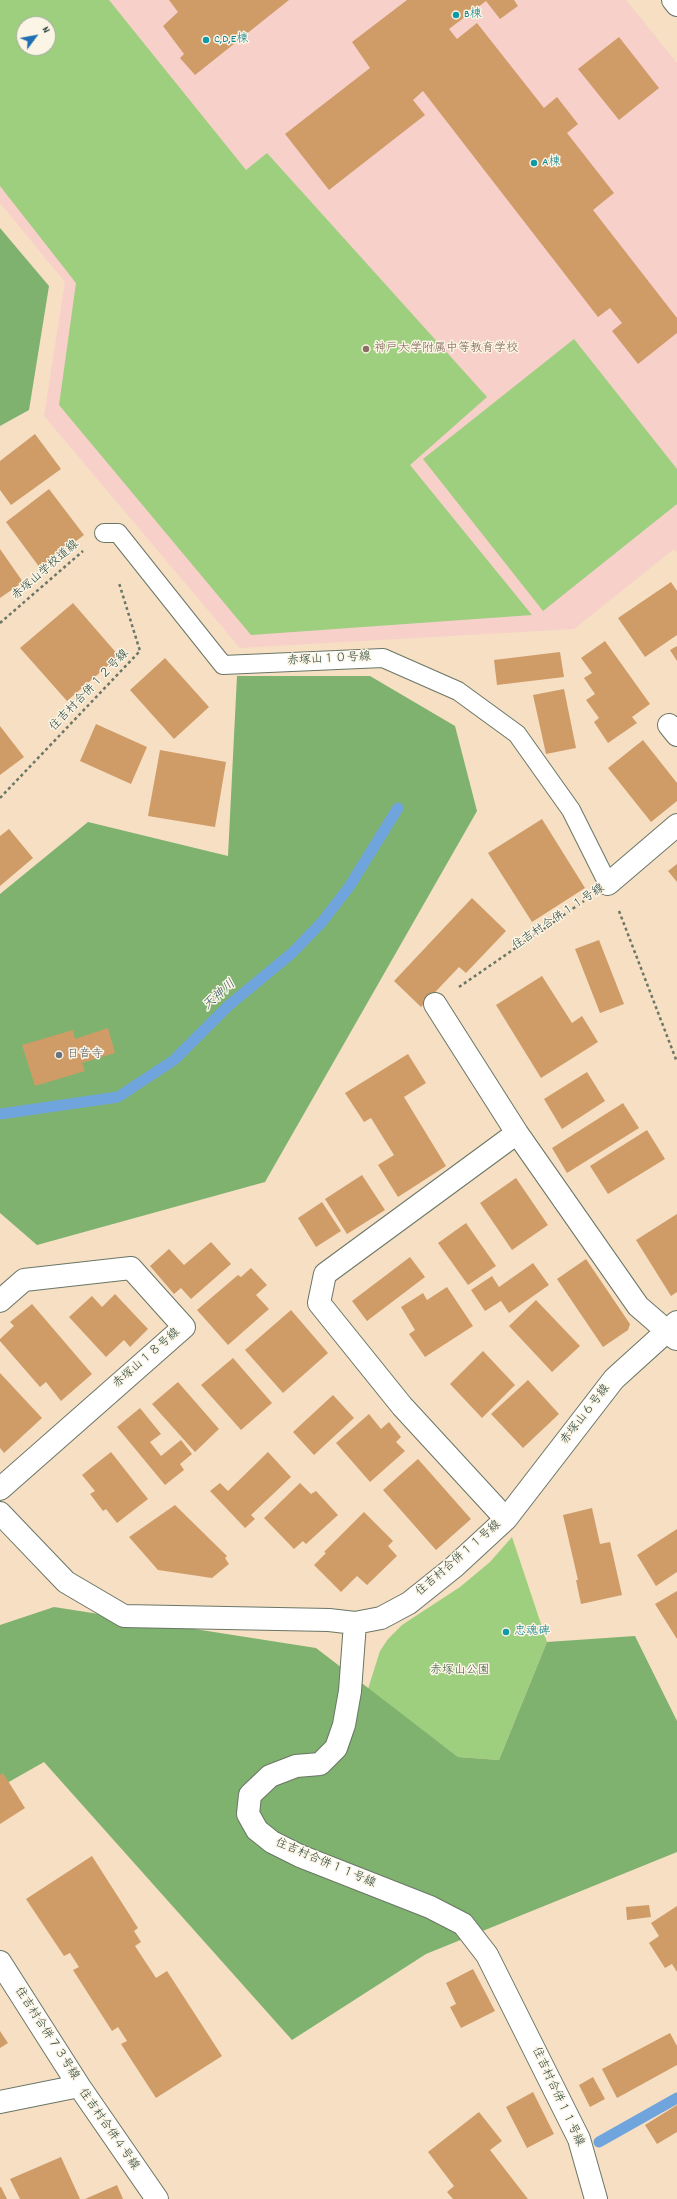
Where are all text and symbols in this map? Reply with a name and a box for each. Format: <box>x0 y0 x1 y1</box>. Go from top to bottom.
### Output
place label: B棟 <box>464 8 482 22</box>
marker: B棟 <box>451 10 461 20</box>
north arrow <box>16 16 56 56</box>
text: N <box>37 24 54 37</box>
place label: C,D,E棟 <box>214 33 248 47</box>
marker: C,D,E棟 <box>201 35 211 45</box>
place label: A棟 <box>542 156 561 170</box>
marker: A棟 <box>529 158 539 168</box>
place label: 神戸大学附属中等教育学校 <box>374 342 518 356</box>
marker: 神戸大学附属中等教育学校 <box>361 344 371 354</box>
street label: 赤塚山学校道線 <box>10 538 82 604</box>
street label: 住吉村合併１２号線 <box>47 647 133 735</box>
street label: 赤塚山１０号線 <box>287 651 371 669</box>
street label: 住吉村合併１１号線 <box>510 882 608 954</box>
water label: 天神川 <box>200 977 240 1015</box>
place label: 日音寺 <box>67 1048 103 1062</box>
marker: 日音寺 <box>54 1050 64 1060</box>
street label: 赤塚山１８号線 <box>111 1326 183 1392</box>
street label: 赤塚山６号線 <box>558 1382 614 1448</box>
street label: 住吉村合併１１号線 <box>414 1518 504 1600</box>
place label: 忠魂碑 <box>514 1625 550 1639</box>
marker: 忠魂碑 <box>501 1627 511 1637</box>
park label: 赤塚山公園 <box>430 1664 490 1678</box>
street label: 住吉村合併１１号線 <box>272 1836 378 1892</box>
street label: 住吉村合併７３号線 <box>11 1985 81 2083</box>
street label: 住吉村合併１１号線 <box>528 2045 586 2149</box>
street label: 住吉村合併４号線 <box>75 2087 141 2173</box>

